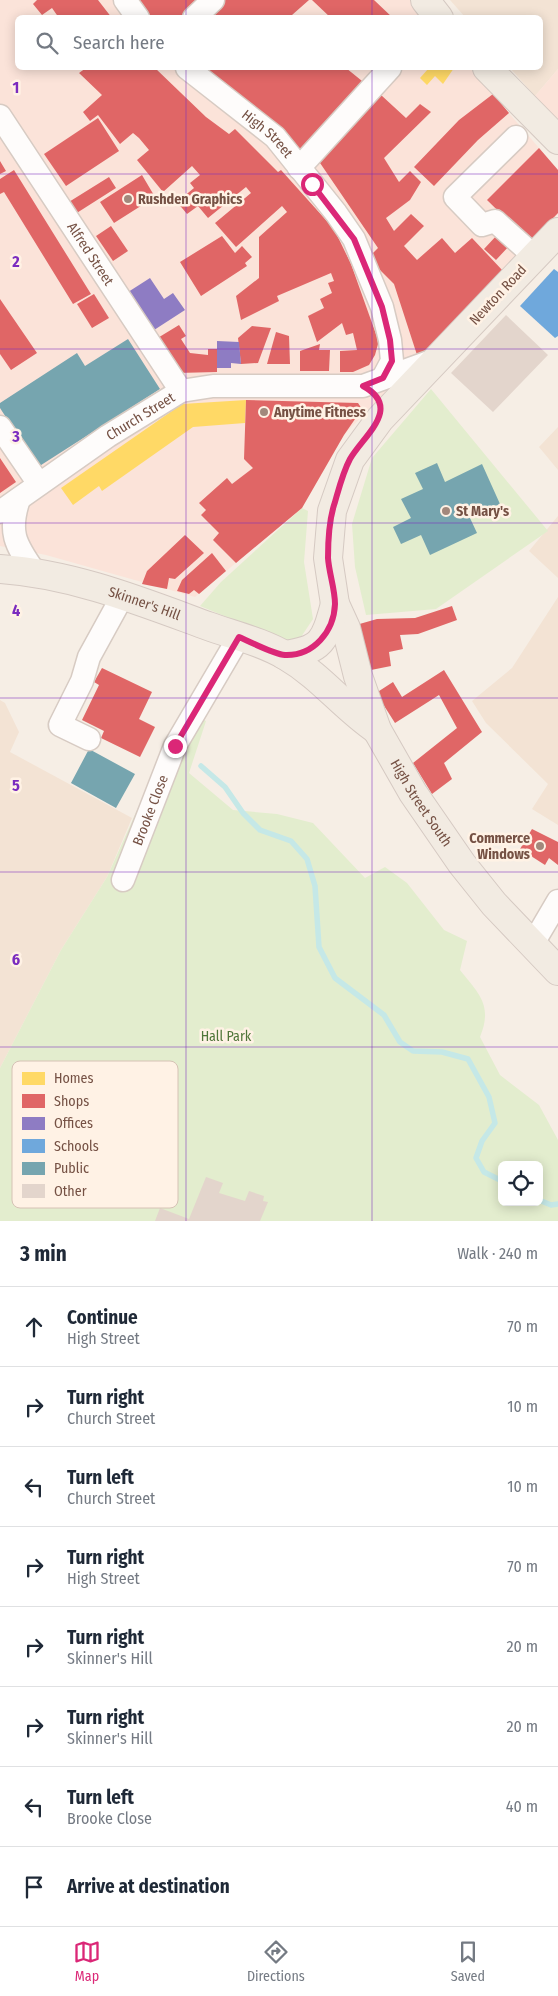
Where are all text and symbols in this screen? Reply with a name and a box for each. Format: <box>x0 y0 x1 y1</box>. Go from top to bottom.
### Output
search box <box>15 15 543 70</box>
icon: search <box>33 29 61 57</box>
text: Search here <box>73 31 165 54</box>
text: 1 <box>13 78 19 97</box>
street label: High Street <box>239 106 297 161</box>
route start <box>301 173 324 196</box>
place label: Rushden Graphics <box>138 191 242 208</box>
marker: Rushden Graphics <box>122 193 134 205</box>
street label: Alfred Street <box>64 219 118 289</box>
text: 2 <box>11 252 20 271</box>
street label: Newton Road <box>466 261 530 329</box>
street label: Church Street <box>103 388 178 444</box>
place label: Anytime Fitness <box>273 404 366 421</box>
marker: Anytime Fitness <box>258 406 270 418</box>
text: 3 <box>11 427 20 446</box>
place label: St Mary's <box>456 503 509 520</box>
marker: St Mary's <box>440 505 452 517</box>
street label: Skinner's Hill <box>106 583 183 624</box>
text: 4 <box>12 601 20 620</box>
route end <box>164 735 187 758</box>
street label: High Street South <box>387 756 456 850</box>
street label: Brooke Close <box>129 772 172 848</box>
text: 5 <box>12 776 20 795</box>
place label: Commerce Windows <box>469 830 530 863</box>
marker: Commerce Windows <box>534 840 546 852</box>
text: 6 <box>12 950 20 969</box>
park label: Hall Park <box>201 1028 252 1045</box>
legend <box>12 1061 178 1208</box>
text: Homes <box>54 1070 94 1087</box>
text: Shops <box>54 1093 89 1110</box>
text: Offices <box>54 1115 93 1132</box>
text: Schools <box>54 1138 99 1155</box>
text: Public <box>54 1160 89 1177</box>
map controls <box>498 1161 543 1206</box>
button: locate <box>498 1161 543 1206</box>
text: Other <box>54 1183 87 1200</box>
text: 3 min <box>20 1241 67 1267</box>
text: Walk · 240 m <box>457 1244 538 1263</box>
text: Continue <box>67 1306 138 1329</box>
icon: ahead <box>20 1313 48 1341</box>
text: 70 m <box>507 1317 538 1336</box>
text: High Street <box>67 1329 140 1348</box>
text: Turn right <box>67 1386 144 1409</box>
icon: right <box>20 1393 48 1421</box>
text: 10 m <box>507 1397 538 1416</box>
text: Church Street <box>67 1409 155 1428</box>
text: Turn left <box>67 1466 134 1489</box>
icon: left <box>20 1473 48 1501</box>
text: 10 m <box>507 1477 538 1496</box>
text: Church Street <box>67 1489 155 1508</box>
text: Turn right <box>67 1546 144 1569</box>
icon: right <box>20 1553 48 1581</box>
text: 70 m <box>507 1557 538 1576</box>
text: High Street <box>67 1569 140 1588</box>
text: Turn right <box>67 1626 144 1649</box>
icon: right <box>20 1633 48 1661</box>
text: 20 m <box>507 1637 538 1656</box>
text: Skinner's Hill <box>67 1649 153 1668</box>
text: Turn right <box>67 1706 144 1729</box>
icon: right <box>20 1713 48 1741</box>
text: 20 m <box>507 1717 538 1736</box>
text: Skinner's Hill <box>67 1729 153 1748</box>
text: Turn left <box>67 1786 134 1809</box>
icon: left <box>20 1793 48 1821</box>
text: 40 m <box>506 1797 538 1816</box>
text: Brooke Close <box>67 1809 152 1828</box>
icon: arrive <box>20 1873 48 1901</box>
text: Arrive at destination <box>67 1875 230 1898</box>
tab: Map <box>73 1938 101 1985</box>
tab: Directions <box>247 1938 305 1985</box>
tab: Saved <box>451 1938 485 1985</box>

